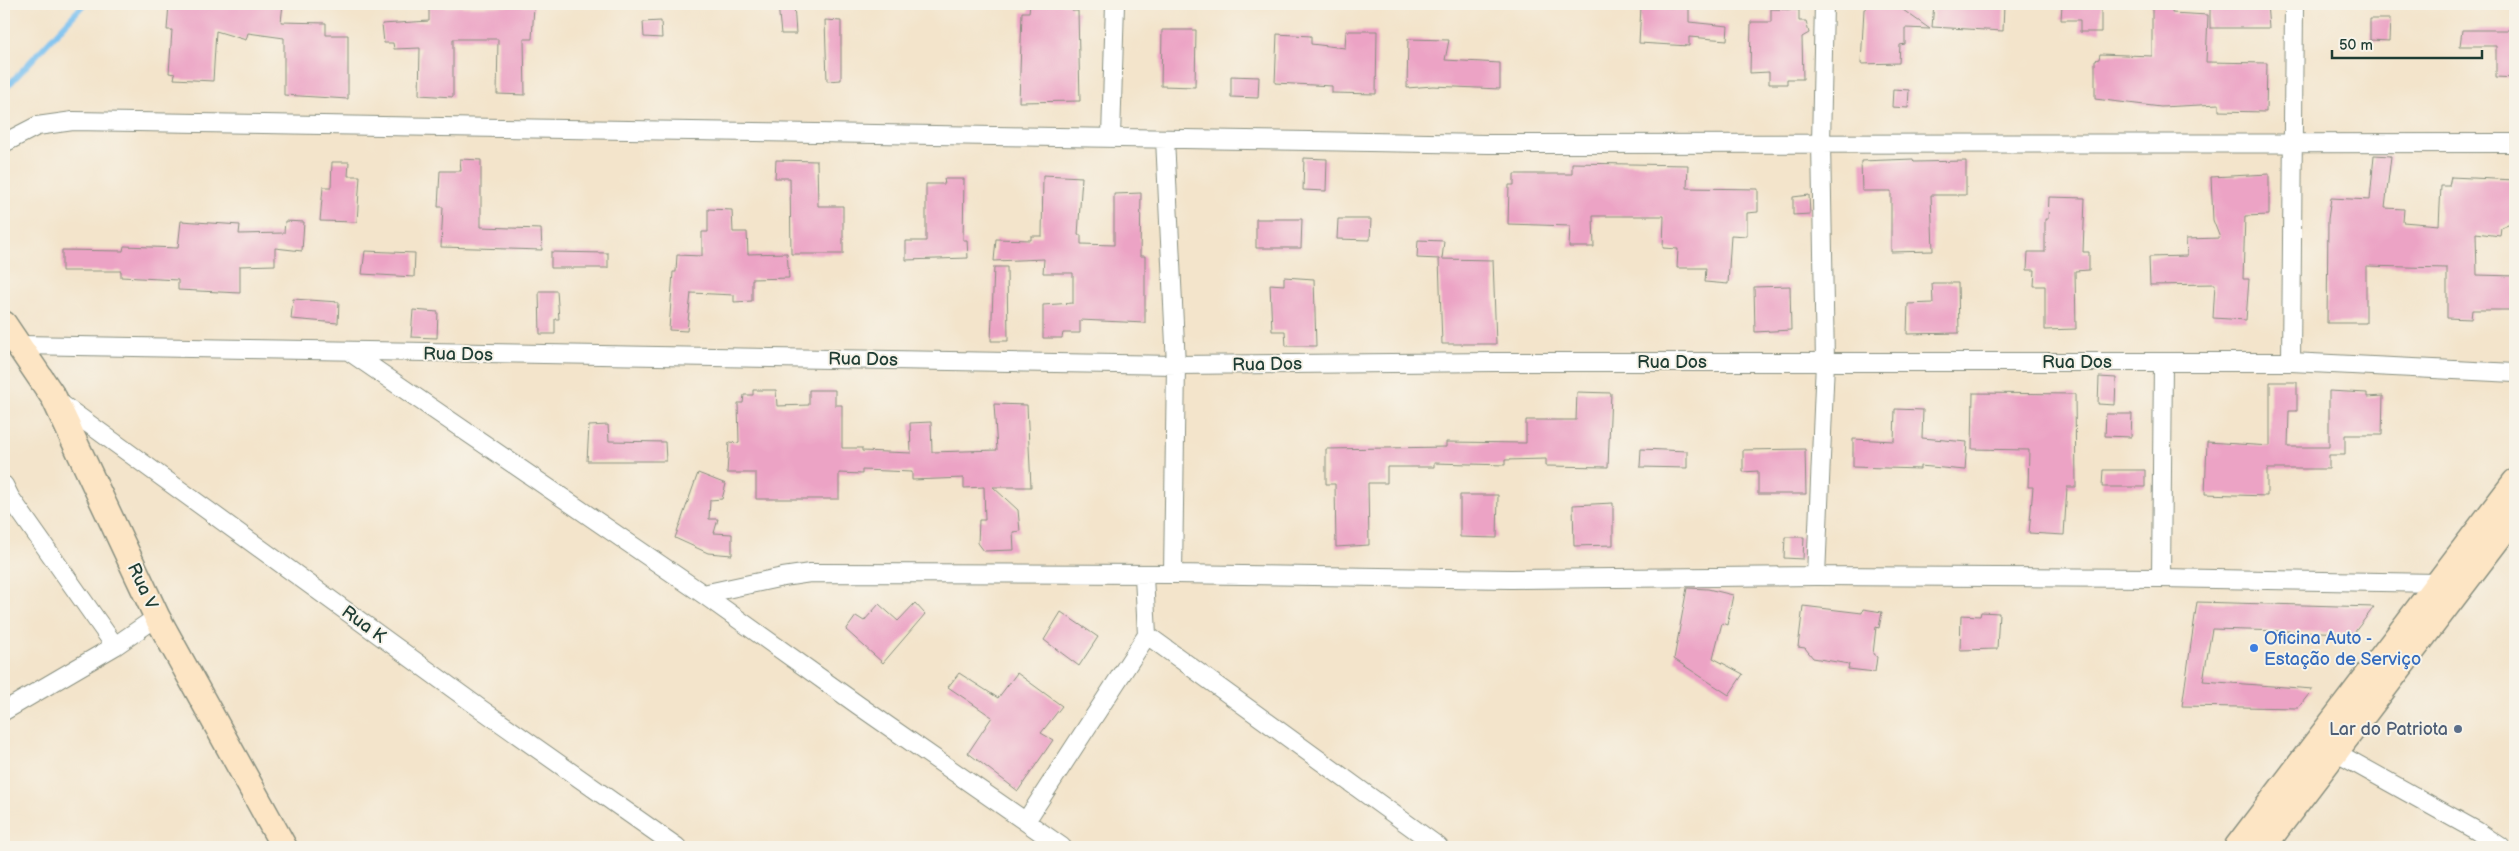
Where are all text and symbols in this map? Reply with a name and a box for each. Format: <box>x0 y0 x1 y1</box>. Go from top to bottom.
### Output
scale bar <box>2332 28 2482 60</box>
text: 50 m <box>2339 36 2373 55</box>
street label: Rua Dos <box>423 343 493 366</box>
street label: Rua Dos <box>828 348 898 371</box>
street label: Rua Dos <box>1637 352 1707 373</box>
street label: Rua Dos <box>2042 352 2112 373</box>
street label: Rua Dos <box>1232 353 1302 376</box>
street label: Rua V <box>123 560 162 613</box>
street label: Rua K <box>338 601 390 648</box>
place label: Oficina Auto - Estação de Serviço <box>2264 628 2421 670</box>
marker: Oficina Auto - Estação de Serviço <box>2248 642 2260 654</box>
place label: Lar do Patriota <box>2329 719 2448 740</box>
marker: Lar do Patriota <box>2452 723 2464 735</box>

